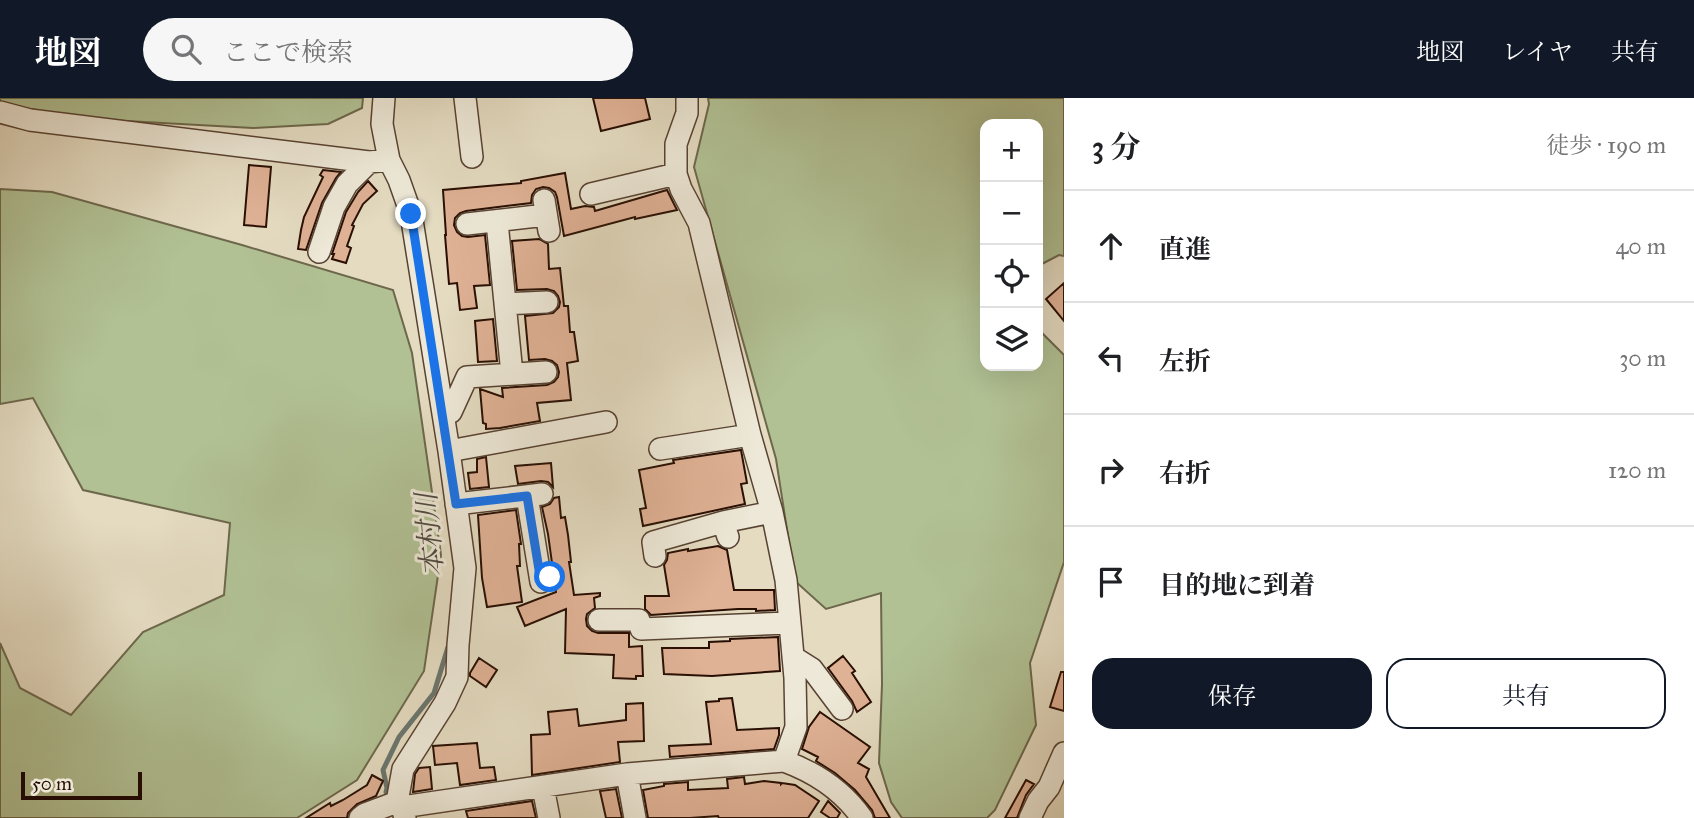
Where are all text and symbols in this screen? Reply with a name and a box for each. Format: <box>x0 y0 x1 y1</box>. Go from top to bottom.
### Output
search box <box>143 18 633 81</box>
icon: search <box>167 30 205 68</box>
text: 地図 <box>35 33 101 73</box>
text: ここで検索 <box>223 36 353 68</box>
text: 地図 <box>1416 37 1464 67</box>
text: レイヤ <box>1502 37 1573 67</box>
text: 共有 <box>1611 37 1659 67</box>
map controls <box>980 119 1043 371</box>
button: + <box>980 119 1043 182</box>
text: 3 分 <box>1092 129 1140 165</box>
text: 徒歩 · 190 m <box>1546 131 1666 159</box>
button: − <box>980 182 1043 245</box>
route end <box>395 198 426 229</box>
icon: ahead <box>1092 227 1130 265</box>
text: 40 m <box>1616 232 1666 260</box>
text: 直進 <box>1159 233 1211 265</box>
button: locate <box>980 245 1043 308</box>
button: layers <box>980 308 1043 371</box>
icon: left <box>1092 339 1130 377</box>
text: 30 m <box>1619 344 1666 372</box>
text: 左折 <box>1159 345 1211 377</box>
icon: right <box>1092 451 1130 489</box>
text: 120 m <box>1608 456 1666 484</box>
text: 右折 <box>1159 457 1211 489</box>
water label: 本村川 <box>408 489 451 578</box>
route start <box>534 561 565 592</box>
icon: arrive <box>1092 563 1130 601</box>
text: 目的地に到着 <box>1159 569 1315 601</box>
button: 保存 <box>1092 658 1372 729</box>
button: 共有 <box>1386 658 1666 729</box>
scale bar <box>21 769 142 801</box>
text: 50 m <box>32 772 72 795</box>

